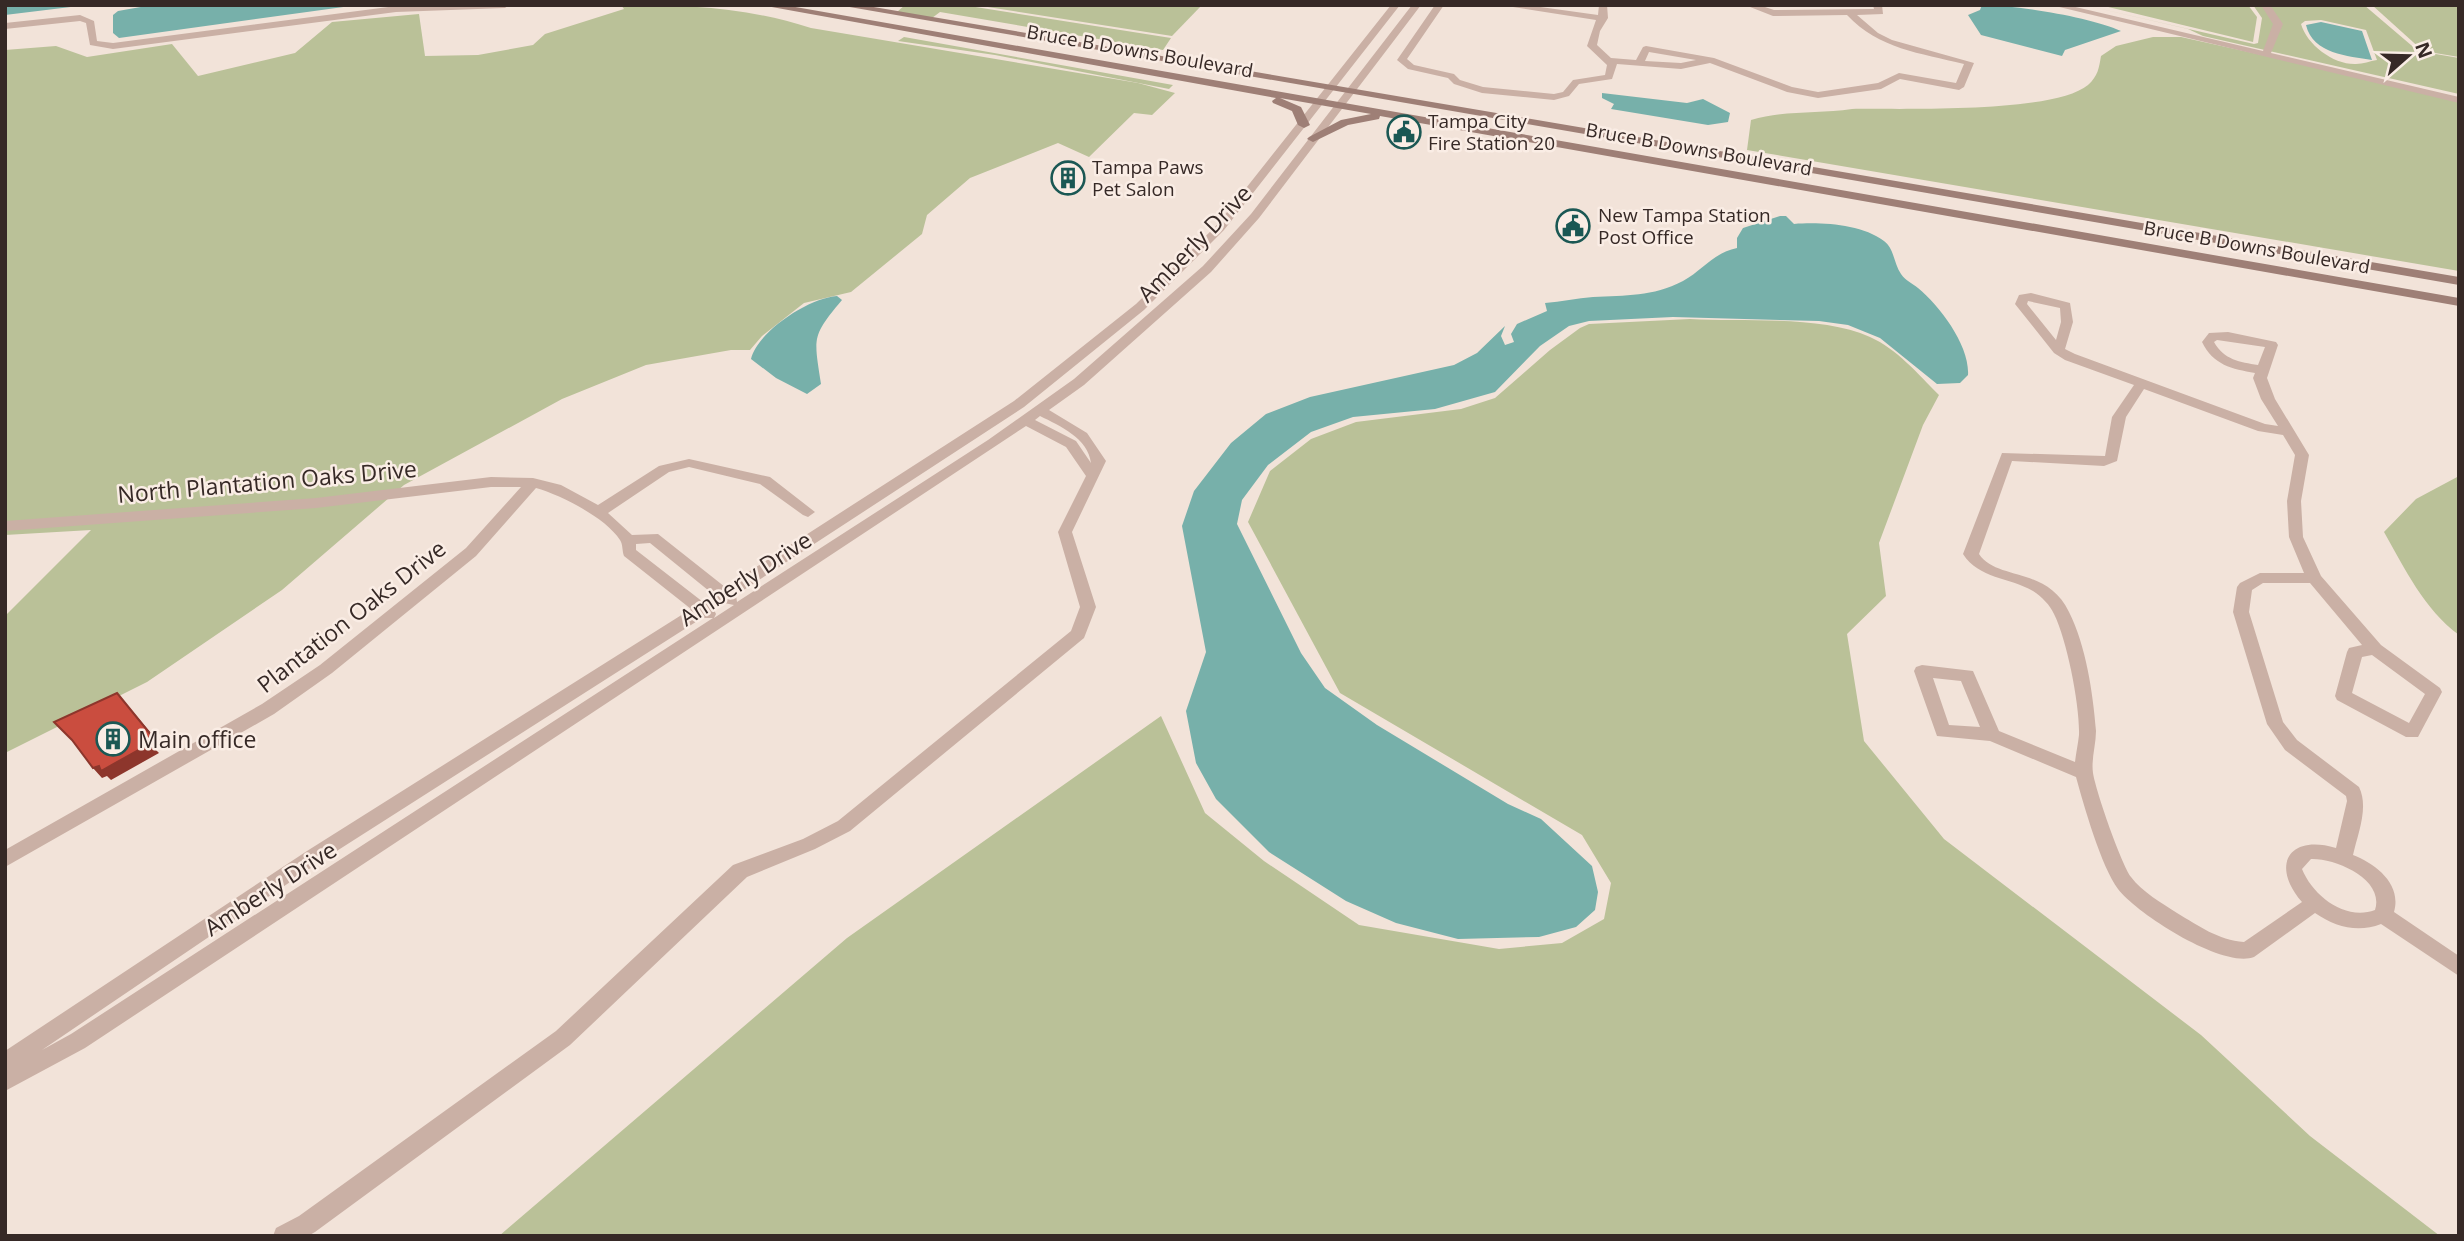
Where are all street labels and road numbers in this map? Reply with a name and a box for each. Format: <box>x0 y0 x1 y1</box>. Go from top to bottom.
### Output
street label: Bruce B Downs Boulevard <box>1025 18 1255 84</box>
street label: Bruce B Downs Boulevard <box>1584 116 1814 182</box>
street label: Amberly Drive <box>1130 177 1258 309</box>
street label: Bruce B Downs Boulevard <box>2142 214 2372 280</box>
street label: North Plantation Oaks Drive <box>116 452 418 510</box>
street label: Amberly Drive <box>673 523 817 633</box>
street label: Plantation Oaks Drive <box>250 532 452 700</box>
street label: Amberly Drive <box>198 833 342 943</box>

